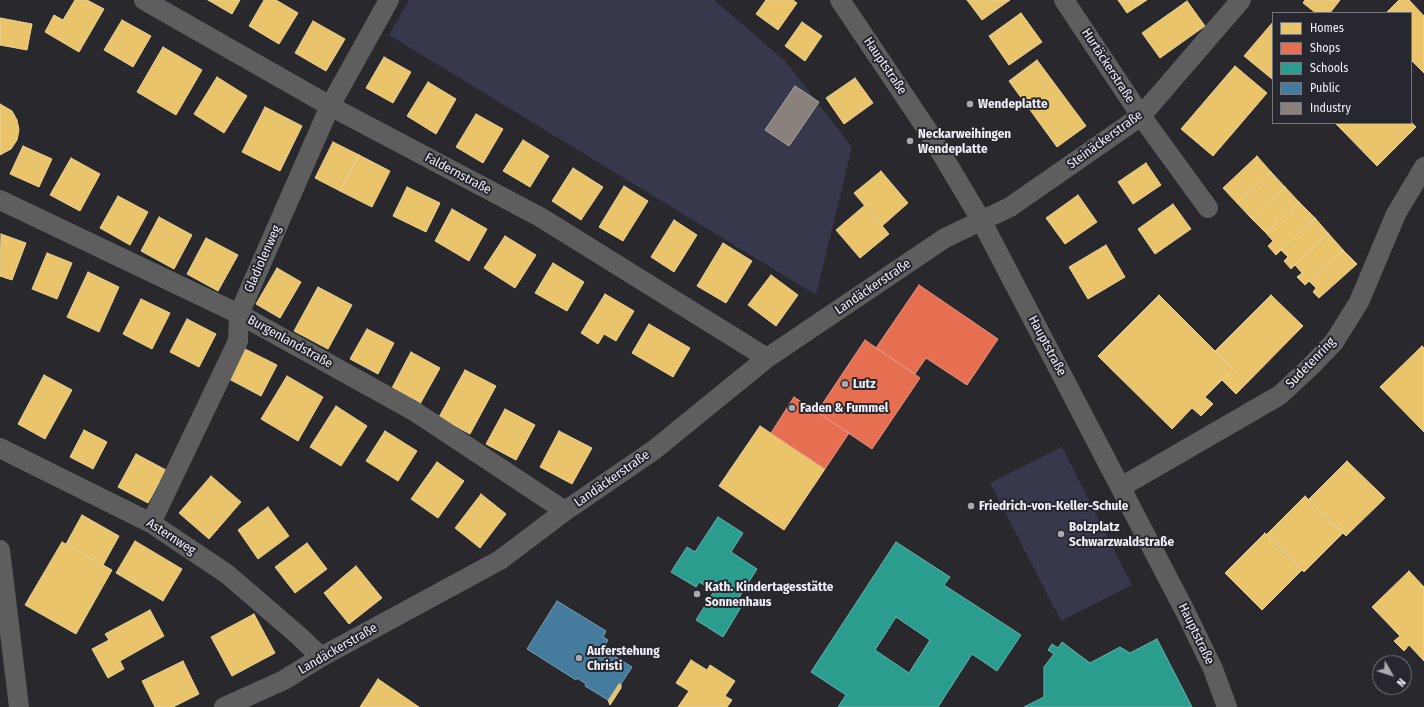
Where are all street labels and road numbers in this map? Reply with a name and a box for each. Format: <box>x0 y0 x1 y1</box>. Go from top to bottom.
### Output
street label: Hurtäckerstraße <box>1078 26 1138 106</box>
street label: Hauptstraße <box>860 34 910 98</box>
street label: Steinäckerstraße <box>1064 107 1146 173</box>
street label: Faldernstraße <box>422 150 494 198</box>
street label: Gladiolenweg <box>241 223 285 295</box>
street label: Landäckerstraße <box>832 256 914 318</box>
street label: Burgenlandstraße <box>245 312 335 372</box>
street label: Hauptstraße <box>1025 313 1069 379</box>
street label: Sudetenring <box>1283 334 1339 392</box>
street label: Landäckerstraße <box>571 447 653 511</box>
street label: Asternweg <box>144 515 198 559</box>
street label: Hauptstraße <box>1175 601 1217 667</box>
street label: Landäckerstraße <box>296 620 380 678</box>

